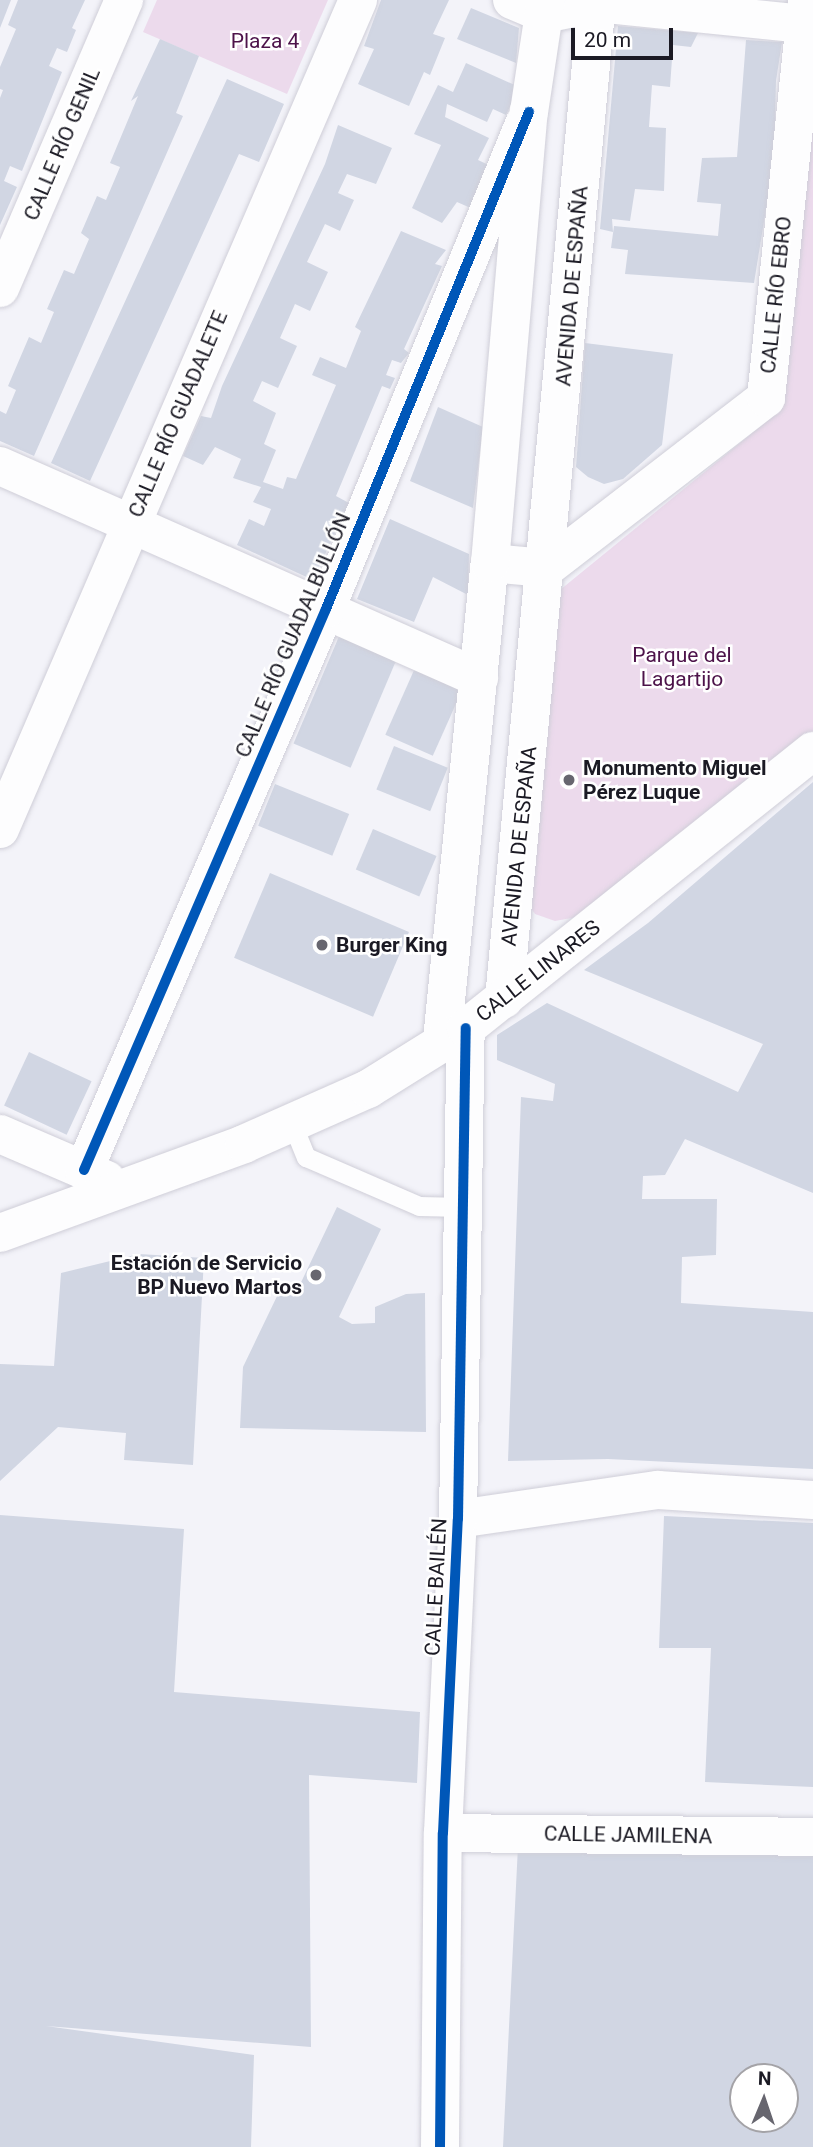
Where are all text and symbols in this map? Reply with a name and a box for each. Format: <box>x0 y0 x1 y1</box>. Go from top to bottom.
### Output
scale bar <box>575 14 676 58</box>
park label: Plaza 4 <box>231 28 299 54</box>
text: 20 m <box>584 28 631 52</box>
street label: CALLE RÍO GENIL <box>18 64 106 224</box>
street label: AVENIDA DE ESPAÑA <box>551 185 593 387</box>
street label: CALLE RÍO EBRO <box>755 215 797 375</box>
street label: CALLE RÍO GUADALETE <box>123 307 233 521</box>
street label: CALLE RÍO GUADALBULLÓN <box>230 509 356 761</box>
park label: Parque del Lagartijo <box>632 642 732 692</box>
street label: AVENIDA DE ESPAÑA <box>496 745 542 947</box>
place label: Monumento Miguel Pérez Luque <box>583 755 767 805</box>
marker: Monumento Miguel Pérez Luque <box>561 772 577 788</box>
street label: CALLE LINARES <box>471 915 605 1027</box>
place label: Burger King <box>336 932 448 958</box>
marker: Burger King <box>314 937 330 953</box>
place label: Estación de Servicio BP Nuevo Martos <box>111 1250 302 1300</box>
marker: Estación de Servicio BP Nuevo Martos <box>308 1267 324 1283</box>
street label: CALLE BAILÉN <box>420 1518 452 1656</box>
street label: CALLE JAMILENA <box>544 1821 712 1849</box>
north arrow <box>729 2063 799 2133</box>
text: N <box>758 2067 772 2090</box>

